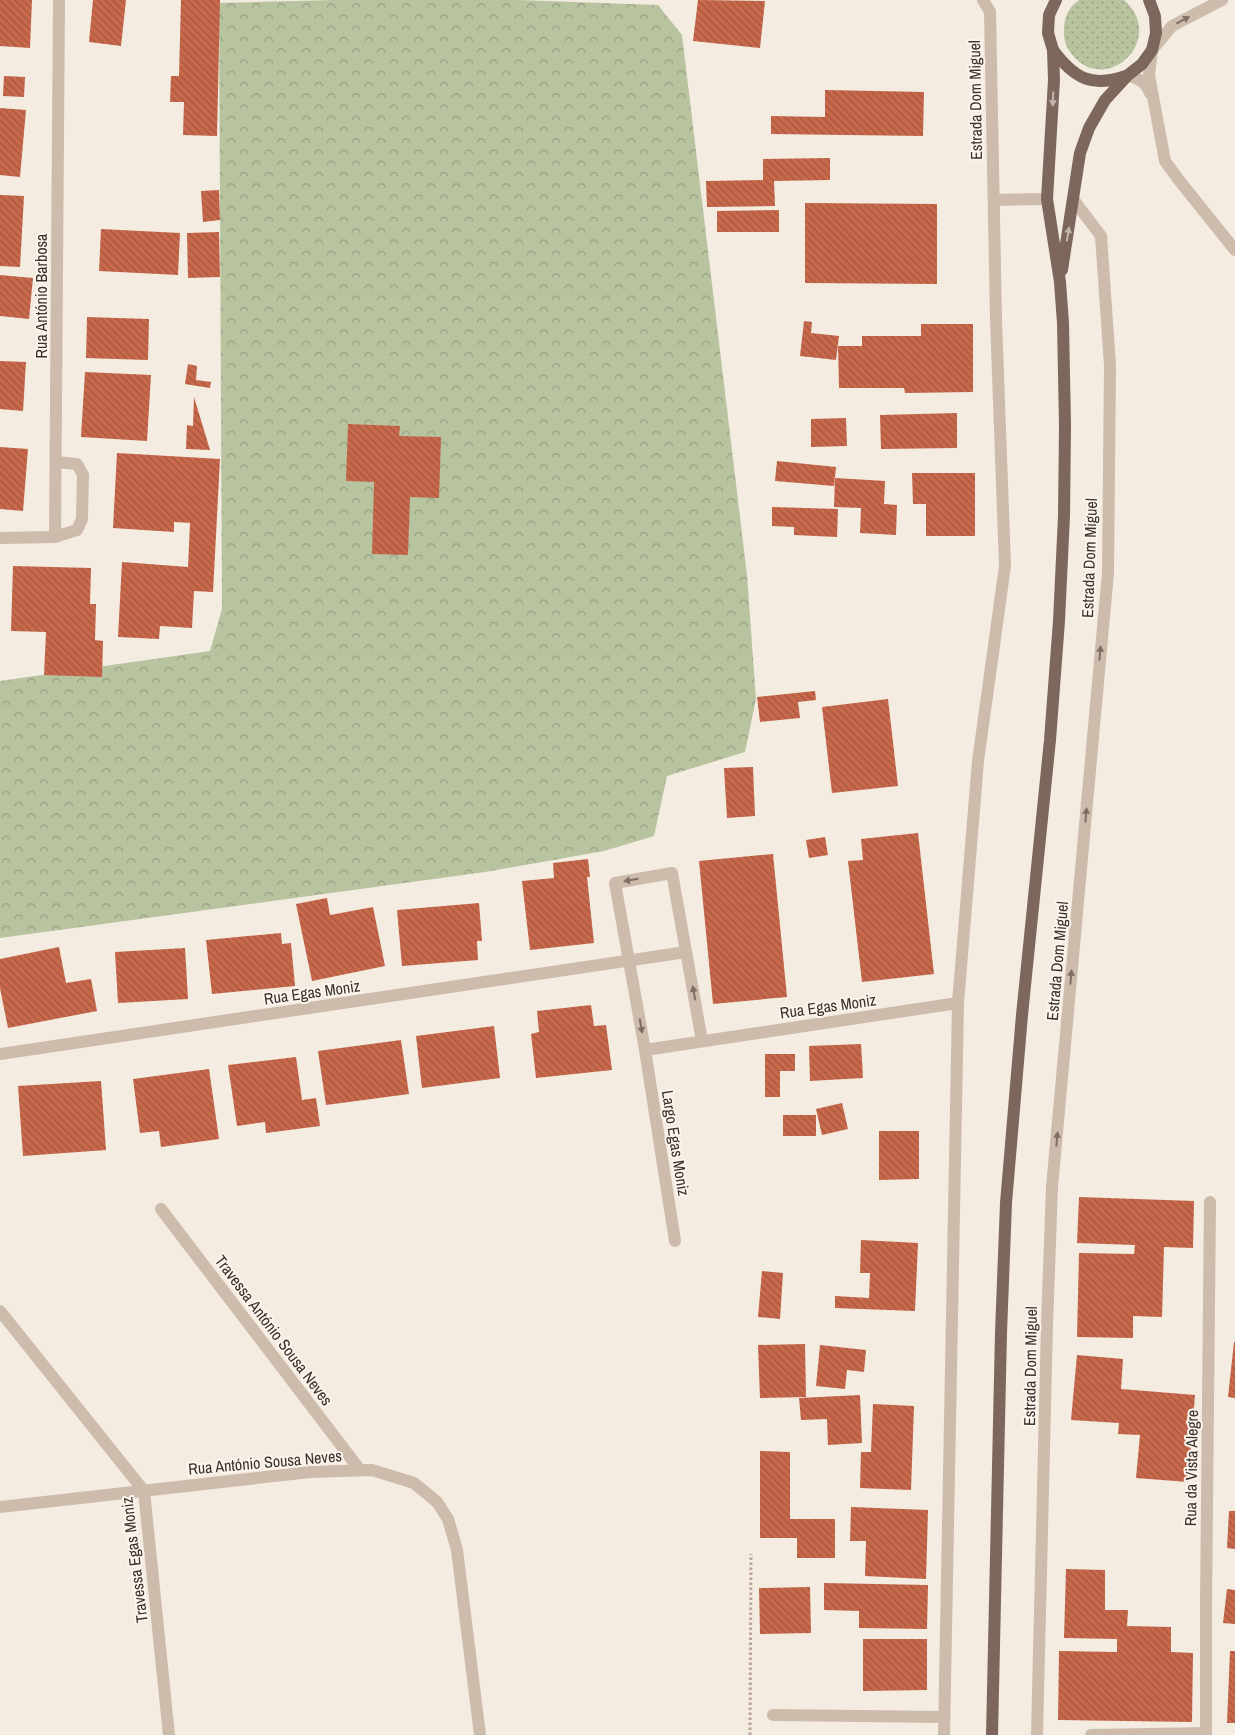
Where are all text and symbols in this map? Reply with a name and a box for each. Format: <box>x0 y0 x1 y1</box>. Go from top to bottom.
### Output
one-way arrow <box>1176 16 1190 25</box>
street label: Estrada Dom Miguel <box>963 40 987 160</box>
one-way arrow <box>1049 91 1057 107</box>
one-way arrow <box>1064 225 1072 241</box>
street label: Rua António Barbosa <box>30 233 52 358</box>
street label: Estrada Dom Miguel <box>1076 498 1102 618</box>
one-way arrow <box>1097 645 1105 661</box>
one-way arrow <box>1082 807 1090 823</box>
one-way arrow <box>623 877 639 885</box>
street label: Estrada Dom Miguel <box>1041 900 1073 1022</box>
one-way arrow <box>1068 969 1076 985</box>
street label: Rua Egas Moniz <box>262 974 362 1010</box>
one-way arrow <box>689 984 697 1000</box>
street label: Rua Egas Moniz <box>778 988 878 1024</box>
one-way arrow <box>637 1019 645 1035</box>
street label: Largo Egas Moniz <box>657 1089 695 1198</box>
one-way arrow <box>1053 1131 1061 1147</box>
street label: Travessa António Sousa Neves <box>210 1250 338 1410</box>
street label: Estrada Dom Miguel <box>1018 1306 1042 1426</box>
street label: Rua da Vista Alegre <box>1179 1410 1203 1526</box>
street label: Rua António Sousa Neves <box>187 1444 343 1480</box>
street label: Travessa Egas Moniz <box>115 1495 153 1624</box>

